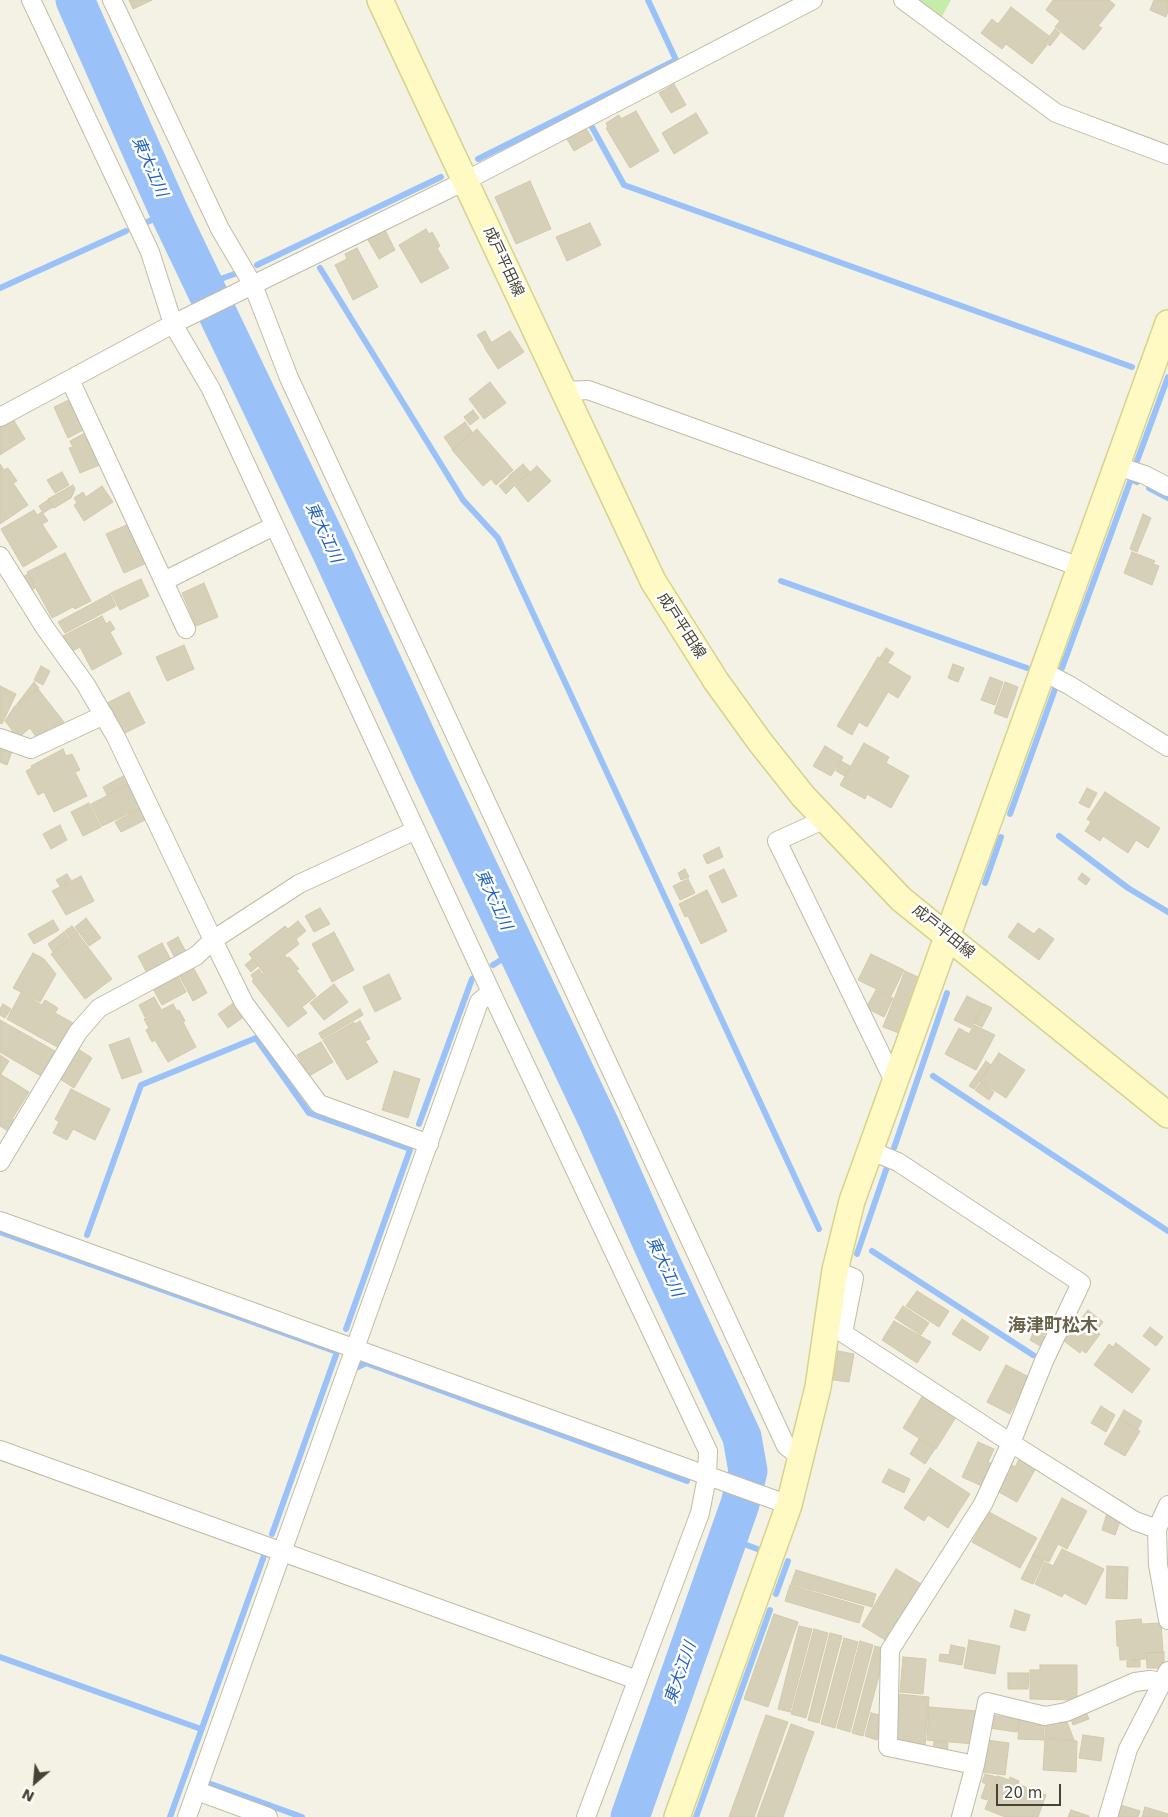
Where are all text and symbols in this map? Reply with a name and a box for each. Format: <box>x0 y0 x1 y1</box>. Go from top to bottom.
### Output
water label: 東大江川 <box>127 134 171 200</box>
street label: 成戸平田線 <box>479 224 527 300</box>
water label: 東大江川 <box>301 500 345 566</box>
street label: 成戸平田線 <box>653 590 709 662</box>
water label: 東大江川 <box>471 867 515 933</box>
street label: 成戸平田線 <box>908 901 978 963</box>
water label: 東大江川 <box>642 1234 686 1300</box>
district label: 海津町松木 <box>1008 1315 1098 1337</box>
water label: 東大江川 <box>662 1640 700 1706</box>
north arrow <box>10 1757 60 1807</box>
scale bar <box>998 1774 1063 1806</box>
text: 20 m <box>1004 1784 1042 1802</box>
text: N <box>19 1786 37 1805</box>

